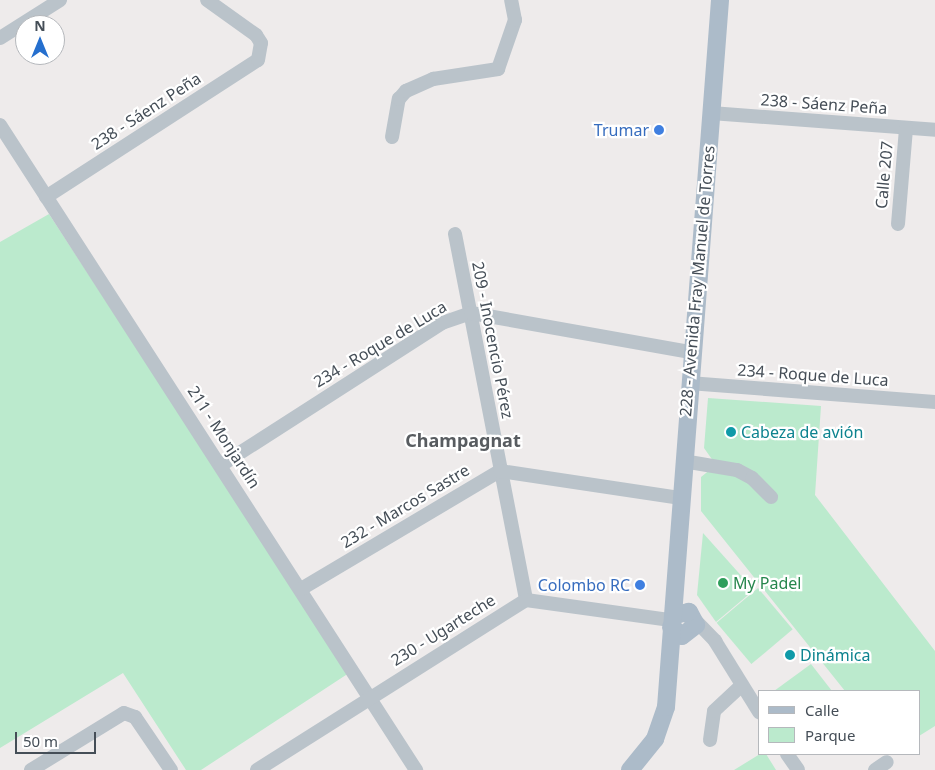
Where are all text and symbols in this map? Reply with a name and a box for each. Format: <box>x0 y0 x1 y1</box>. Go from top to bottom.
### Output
north arrow <box>15 15 65 65</box>
text: N <box>34 16 46 35</box>
street label: 238 - Sáenz Peña <box>88 68 204 154</box>
street label: 238 - Sáenz Peña <box>760 90 888 118</box>
place label: Trumar <box>594 120 649 140</box>
marker: Trumar <box>653 124 665 136</box>
street label: Calle 207 <box>871 140 897 210</box>
street label: 228 - Avenida Fray Manuel de Torres <box>676 145 718 417</box>
street label: 209 - Inocencio Pérez <box>468 260 518 420</box>
street label: 234 - Roque de Luca <box>310 297 450 391</box>
street label: 234 - Roque de Luca <box>737 360 889 390</box>
street label: 211 - Monjardín <box>184 382 264 492</box>
place label: Cabeza de avión <box>741 422 863 442</box>
marker: Cabeza de avión <box>725 426 737 438</box>
district label: Champagnat <box>405 429 521 451</box>
street label: 232 - Marcos Sastre <box>337 460 473 552</box>
place label: My Padel <box>733 573 801 593</box>
place label: Colombo RC <box>538 575 630 595</box>
marker: My Padel <box>717 577 729 589</box>
marker: Colombo RC <box>634 579 646 591</box>
street label: 230 - Ugarteche <box>387 590 499 670</box>
place label: Dinámica <box>800 645 870 665</box>
marker: Dinámica <box>784 649 796 661</box>
legend <box>758 690 920 755</box>
text: Calle <box>805 700 839 720</box>
scale bar <box>18 722 99 754</box>
text: Parque <box>805 725 855 745</box>
text: 50 m <box>23 731 58 751</box>

